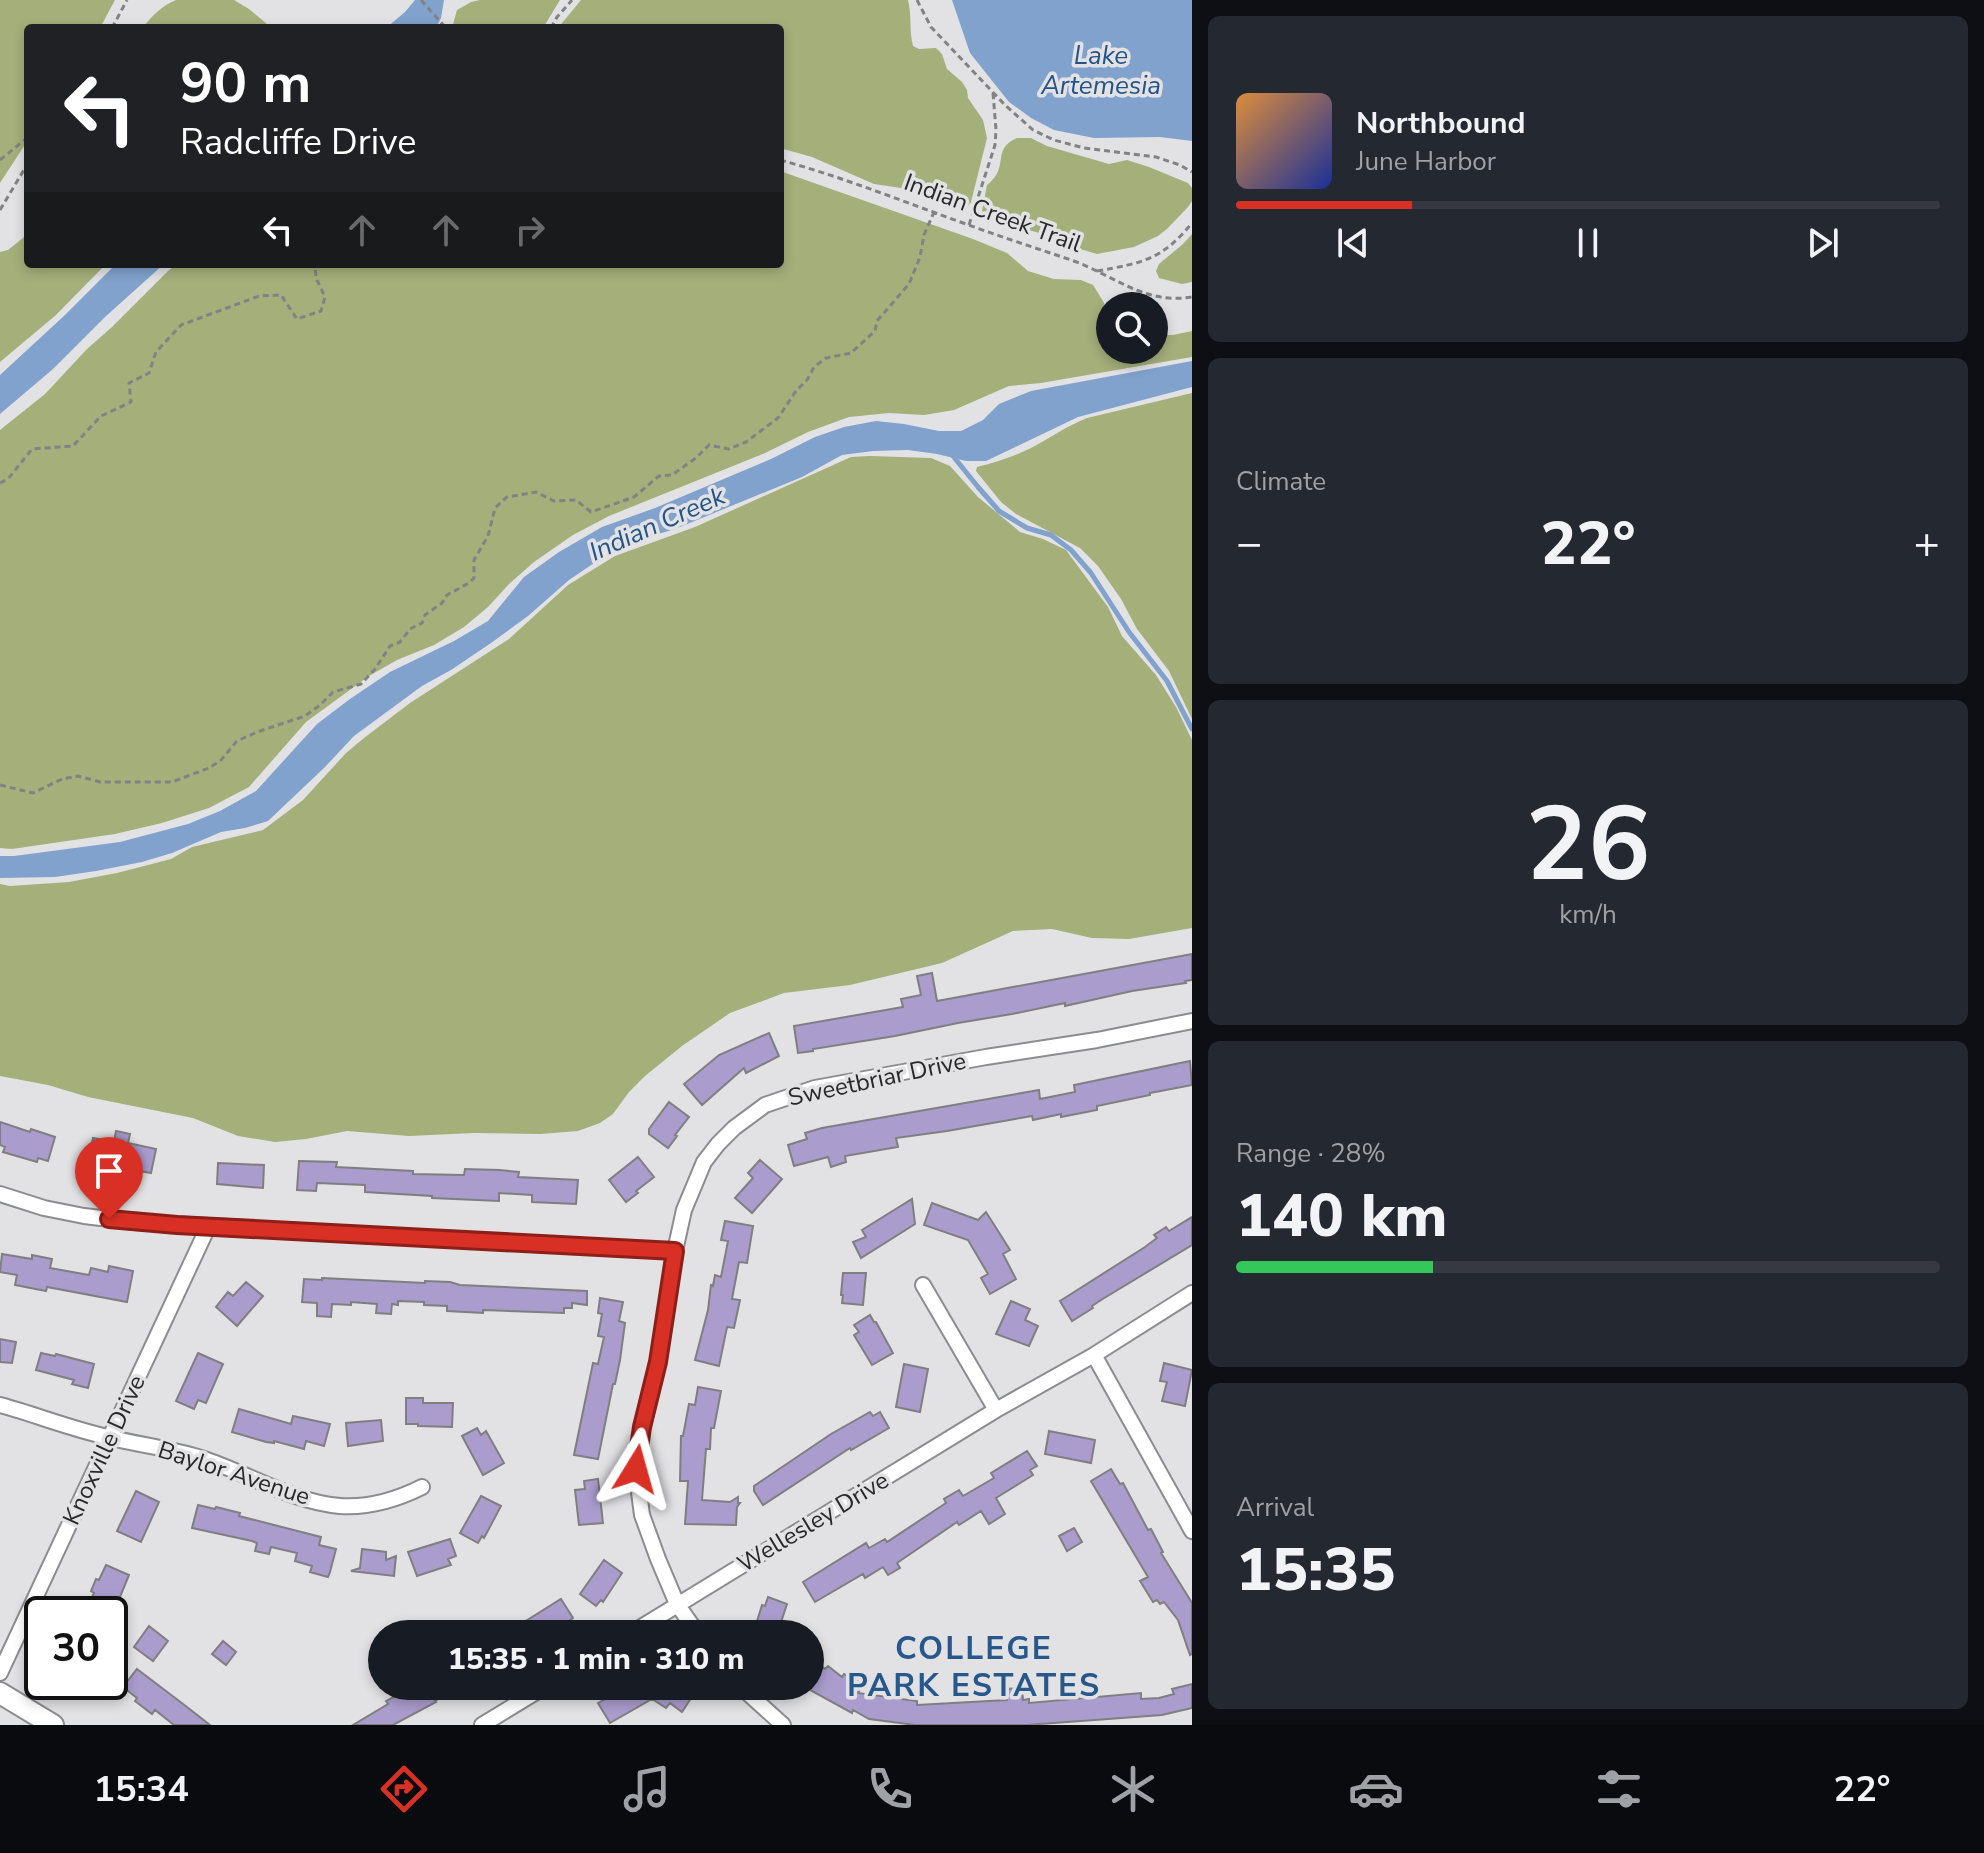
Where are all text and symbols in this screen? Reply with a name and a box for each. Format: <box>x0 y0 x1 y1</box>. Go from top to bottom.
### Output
water label: Lake Artemesia <box>1040 38 1161 103</box>
text: 90 m <box>180 45 311 122</box>
icon: left <box>48 56 152 160</box>
text: Northbound <box>1356 103 1526 144</box>
text: Radcliffe Drive <box>180 118 416 167</box>
text: June Harbor <box>1356 144 1496 179</box>
street label: Indian Creek Trail <box>900 166 1086 260</box>
icon: left <box>256 208 300 252</box>
icon: ahead <box>340 208 384 252</box>
icon: ahead <box>424 208 468 252</box>
icon: right <box>508 208 552 252</box>
icon: previous <box>1331 221 1375 265</box>
icon: pause <box>1566 221 1610 265</box>
icon: next <box>1801 221 1845 265</box>
map controls <box>1096 292 1168 364</box>
button: search <box>1096 292 1168 364</box>
text: Climate <box>1236 464 1326 499</box>
water label: Indian Creek <box>584 478 731 570</box>
text: 22° <box>1540 503 1636 585</box>
text: − <box>1236 514 1262 574</box>
text: + <box>1914 514 1940 574</box>
text: 26 <box>1526 774 1650 916</box>
text: km/h <box>1559 897 1617 932</box>
street label: Sweetbriar Drive <box>785 1045 969 1113</box>
text: Range · 28% <box>1236 1136 1386 1171</box>
pin <box>75 1137 143 1219</box>
icon: arrive <box>87 1149 131 1193</box>
text: 140 km <box>1236 1175 1448 1257</box>
street label: Knoxville Drive <box>55 1370 153 1530</box>
position arrow <box>594 1427 678 1511</box>
street label: Baylor Avenue <box>154 1433 314 1513</box>
street label: Wellesley Drive <box>731 1464 895 1580</box>
text: Arrival <box>1236 1490 1314 1525</box>
text: 15:35 <box>1236 1529 1396 1611</box>
speed limit sign: 30 <box>24 1596 128 1700</box>
district label: COLLEGE PARK ESTATES <box>847 1627 1101 1707</box>
text: 15:35 · 1 min · 310 m <box>448 1639 744 1680</box>
icon: directions <box>376 1761 432 1817</box>
icon: music <box>619 1761 675 1817</box>
icon: phone <box>862 1761 918 1817</box>
icon: climate <box>1105 1761 1161 1817</box>
icon: car <box>1348 1761 1404 1817</box>
icon: filters <box>1591 1761 1647 1817</box>
text: 15:34 <box>93 1765 189 1814</box>
text: 22° <box>1834 1765 1890 1814</box>

